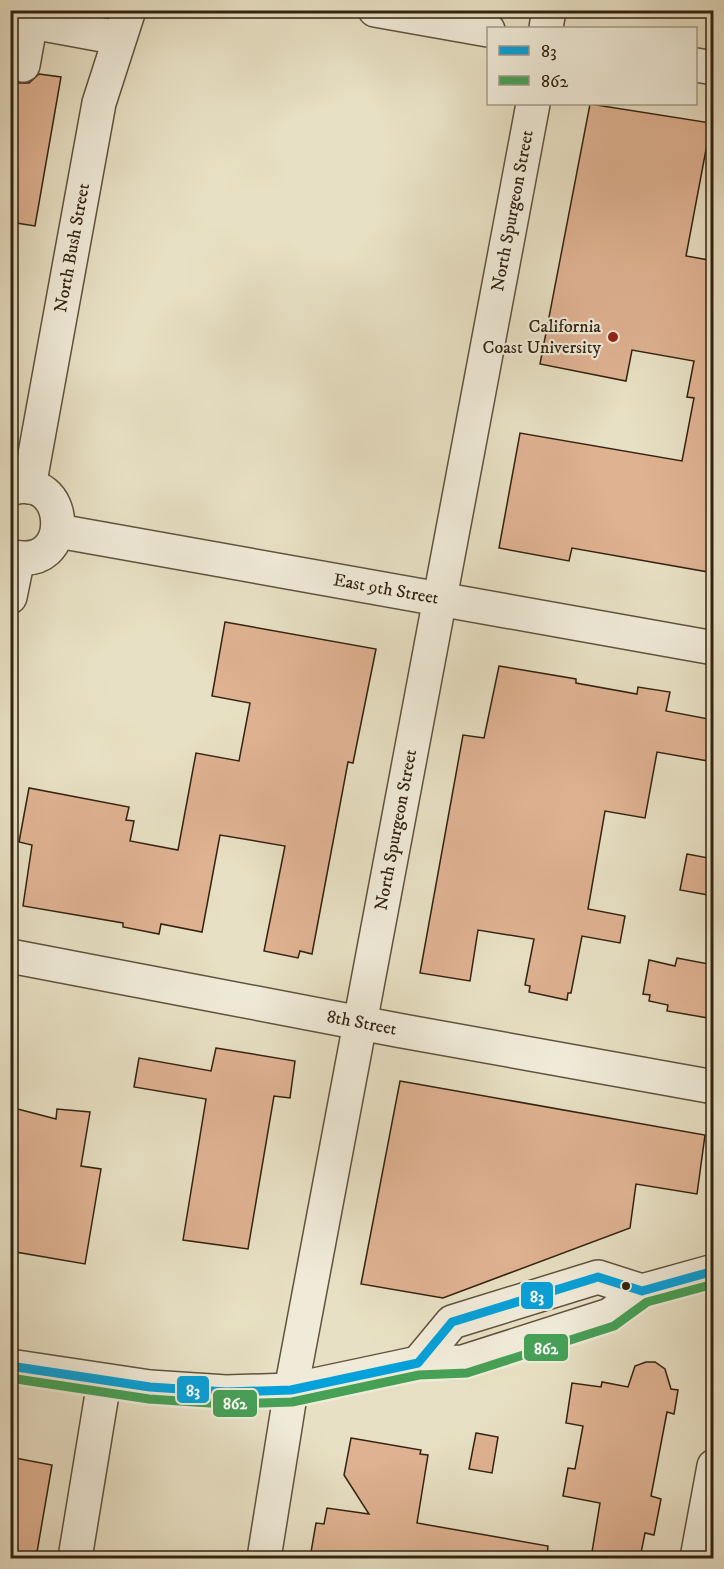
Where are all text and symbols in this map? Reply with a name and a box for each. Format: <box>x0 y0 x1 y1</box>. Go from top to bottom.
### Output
legend <box>487 27 697 105</box>
text: 83 <box>541 41 557 63</box>
text: 862 <box>541 71 568 93</box>
street label: North Spurgeon Street <box>487 128 539 293</box>
street label: North Bush Street <box>50 181 95 314</box>
place label: California Coast University <box>483 316 601 359</box>
marker: California Coast University <box>606 330 620 344</box>
street label: East 9th Street <box>331 569 441 610</box>
street label: North Spurgeon Street <box>370 747 422 912</box>
street label: 8th Street <box>325 1006 399 1041</box>
unlabelled marker <box>620 1280 632 1292</box>
line badge: 83 <box>520 1281 554 1310</box>
text: 83 <box>530 1287 544 1307</box>
line badge: 862 <box>523 1333 569 1362</box>
text: 862 <box>534 1339 559 1359</box>
line badge: 83 <box>176 1375 210 1404</box>
text: 83 <box>186 1381 200 1401</box>
line badge: 862 <box>212 1389 258 1418</box>
text: 862 <box>223 1394 248 1414</box>

